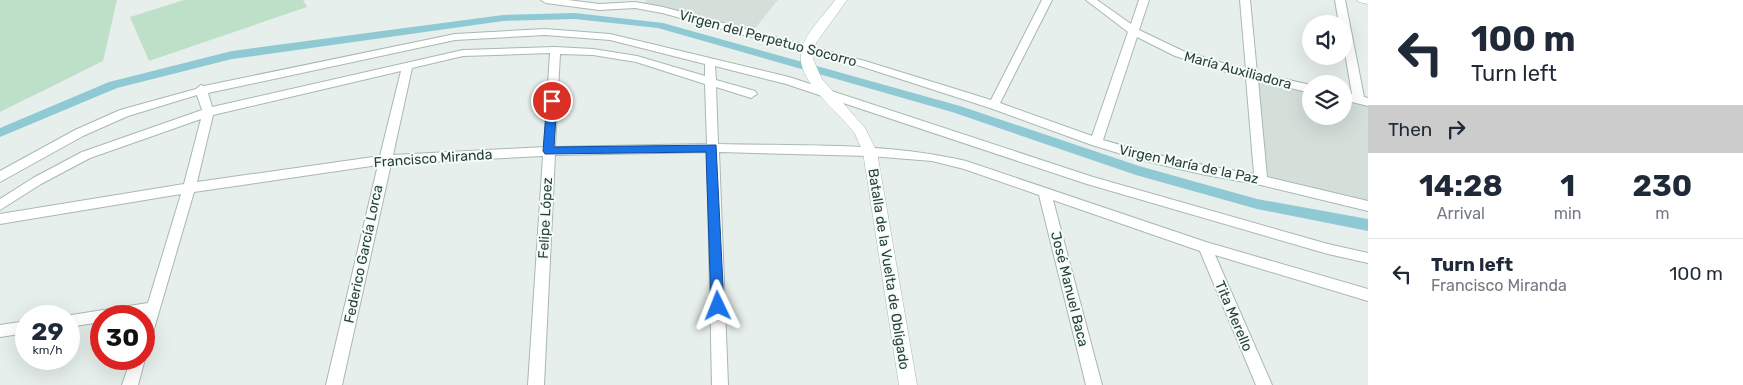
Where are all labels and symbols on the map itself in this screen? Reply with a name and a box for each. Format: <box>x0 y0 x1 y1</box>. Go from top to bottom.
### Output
street label: Virgen del Perpetuo Socorro <box>677 7 859 70</box>
street label: María Auxiliadora <box>1182 48 1294 93</box>
pin <box>531 80 573 122</box>
street label: Virgen María de la Paz <box>1117 141 1260 188</box>
street label: Francisco Miranda <box>373 146 493 171</box>
street label: Batalla de la Vuelta de Obligado <box>864 167 913 371</box>
street label: Felipe López <box>535 177 556 259</box>
street label: Federico García Lorca <box>341 183 386 325</box>
street label: José Manuel Baca <box>1047 230 1092 349</box>
street label: Tita Merello <box>1211 278 1256 354</box>
position arrow <box>691 279 743 331</box>
speed limit sign: 30 <box>90 305 155 370</box>

